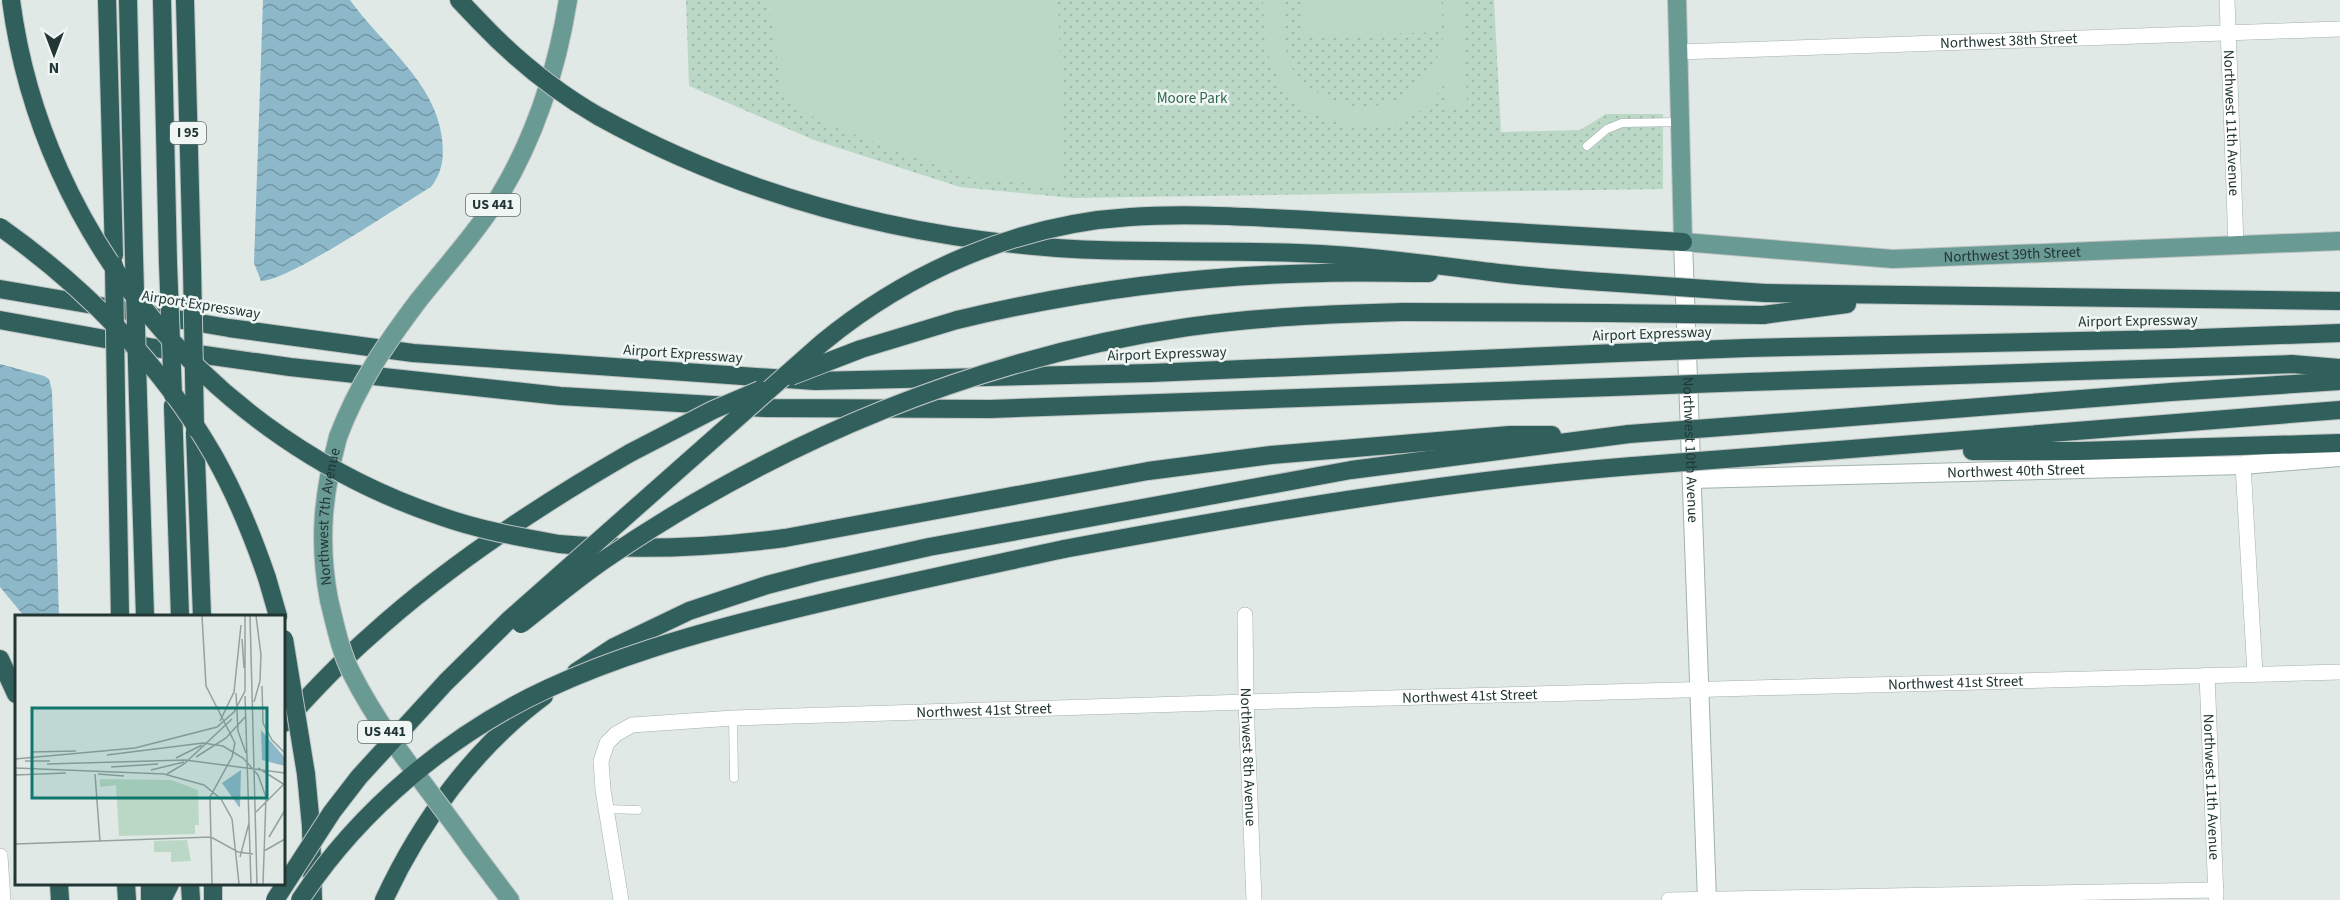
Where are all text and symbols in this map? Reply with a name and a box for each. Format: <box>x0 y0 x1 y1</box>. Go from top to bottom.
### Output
north arrow <box>24 24 84 84</box>
street label: Northwest 38th Street <box>1940 28 2078 53</box>
street label: Northwest 11th Avenue <box>2218 50 2245 196</box>
text: N <box>49 57 59 79</box>
park label: Moore Park <box>1157 88 1228 109</box>
road number: I 95 <box>170 122 206 144</box>
road number: US 441 <box>466 194 520 216</box>
street label: Northwest 39th Street <box>1943 241 2081 267</box>
street label: Airport Expressway <box>140 285 262 325</box>
street label: Airport Expressway <box>2078 309 2198 333</box>
street label: Airport Expressway <box>1592 321 1712 347</box>
street label: Airport Expressway <box>623 339 743 369</box>
street label: Airport Expressway <box>1107 341 1227 367</box>
street label: Northwest 10th Avenue <box>1677 376 1704 523</box>
street label: Northwest 7th Avenue <box>313 446 345 587</box>
street label: Northwest 40th Street <box>1947 459 2085 483</box>
inset map <box>15 615 285 885</box>
street label: Northwest 41st Street <box>1888 670 2024 695</box>
street label: Northwest 41st Street <box>1402 684 1538 708</box>
street label: Northwest 8th Avenue <box>1235 688 1262 827</box>
street label: Northwest 41st Street <box>916 698 1052 723</box>
street label: Northwest 11th Avenue <box>2198 713 2225 860</box>
road number: US 441 <box>358 721 412 743</box>

